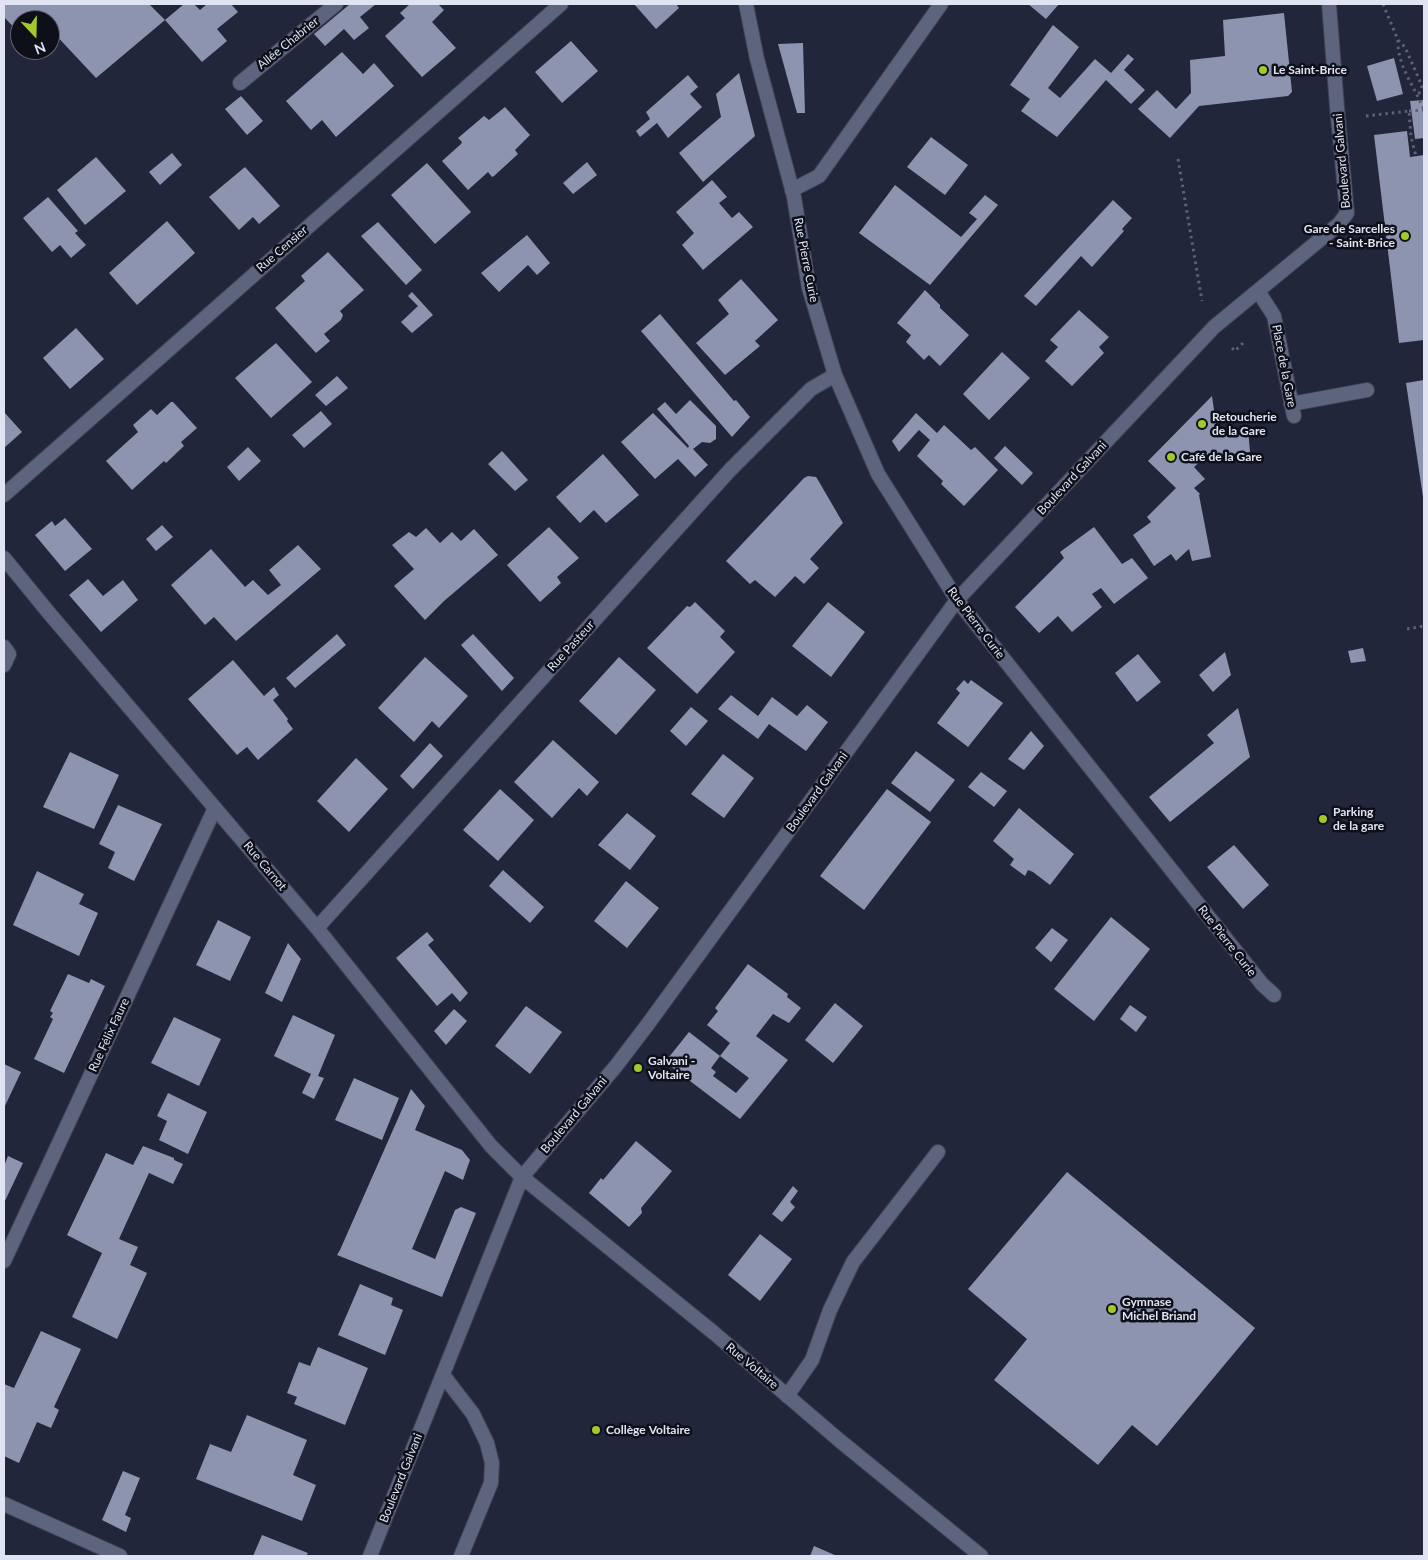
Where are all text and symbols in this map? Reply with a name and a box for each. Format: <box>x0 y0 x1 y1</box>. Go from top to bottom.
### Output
north arrow <box>10 10 60 60</box>
street label: Allée Chabrier <box>254 14 322 72</box>
text: N <box>32 39 48 58</box>
place label: Le Saint-Brice <box>1273 63 1347 77</box>
marker: Le Saint-Brice <box>1257 64 1269 76</box>
street label: Boulevard Galvani <box>1331 113 1353 209</box>
street label: Rue Pierre Curie <box>791 216 821 304</box>
place label: Gare de Sarcelles - Saint-Brice <box>1304 222 1395 250</box>
street label: Rue Censier <box>253 223 311 275</box>
marker: Gare de Sarcelles - Saint-Brice <box>1399 230 1411 242</box>
street label: Place de la Gare <box>1269 323 1299 409</box>
place label: Retoucherie de la Gare <box>1212 410 1277 438</box>
marker: Retoucherie de la Gare <box>1196 418 1208 430</box>
street label: Boulevard Galvani <box>1034 438 1110 518</box>
place label: Café de la Gare <box>1181 450 1262 464</box>
marker: Café de la Gare <box>1165 451 1177 463</box>
street label: Rue Pierre Curie <box>944 584 1008 662</box>
street label: Rue Pasteur <box>545 618 597 674</box>
street label: Boulevard Galvani <box>783 749 851 835</box>
place label: Parking de la gare <box>1333 805 1384 833</box>
marker: Parking de la gare <box>1317 813 1329 825</box>
street label: Rue Carnot <box>240 839 290 893</box>
street label: Rue Pierre Curie <box>1195 903 1259 979</box>
street label: Rue Félix Faure <box>86 996 132 1074</box>
place label: Galvani - Voltaire <box>648 1054 695 1082</box>
marker: Galvani - Voltaire <box>632 1062 644 1074</box>
street label: Boulevard Galvani <box>538 1074 610 1156</box>
place label: Gymnase Michel Briand <box>1122 1295 1196 1323</box>
marker: Gymnase Michel Briand <box>1106 1303 1118 1315</box>
street label: Rue Voltaire <box>723 1340 781 1392</box>
place label: Collège Voltaire <box>606 1423 690 1437</box>
marker: Collège Voltaire <box>590 1424 602 1436</box>
street label: Boulevard Galvani <box>376 1431 426 1525</box>

